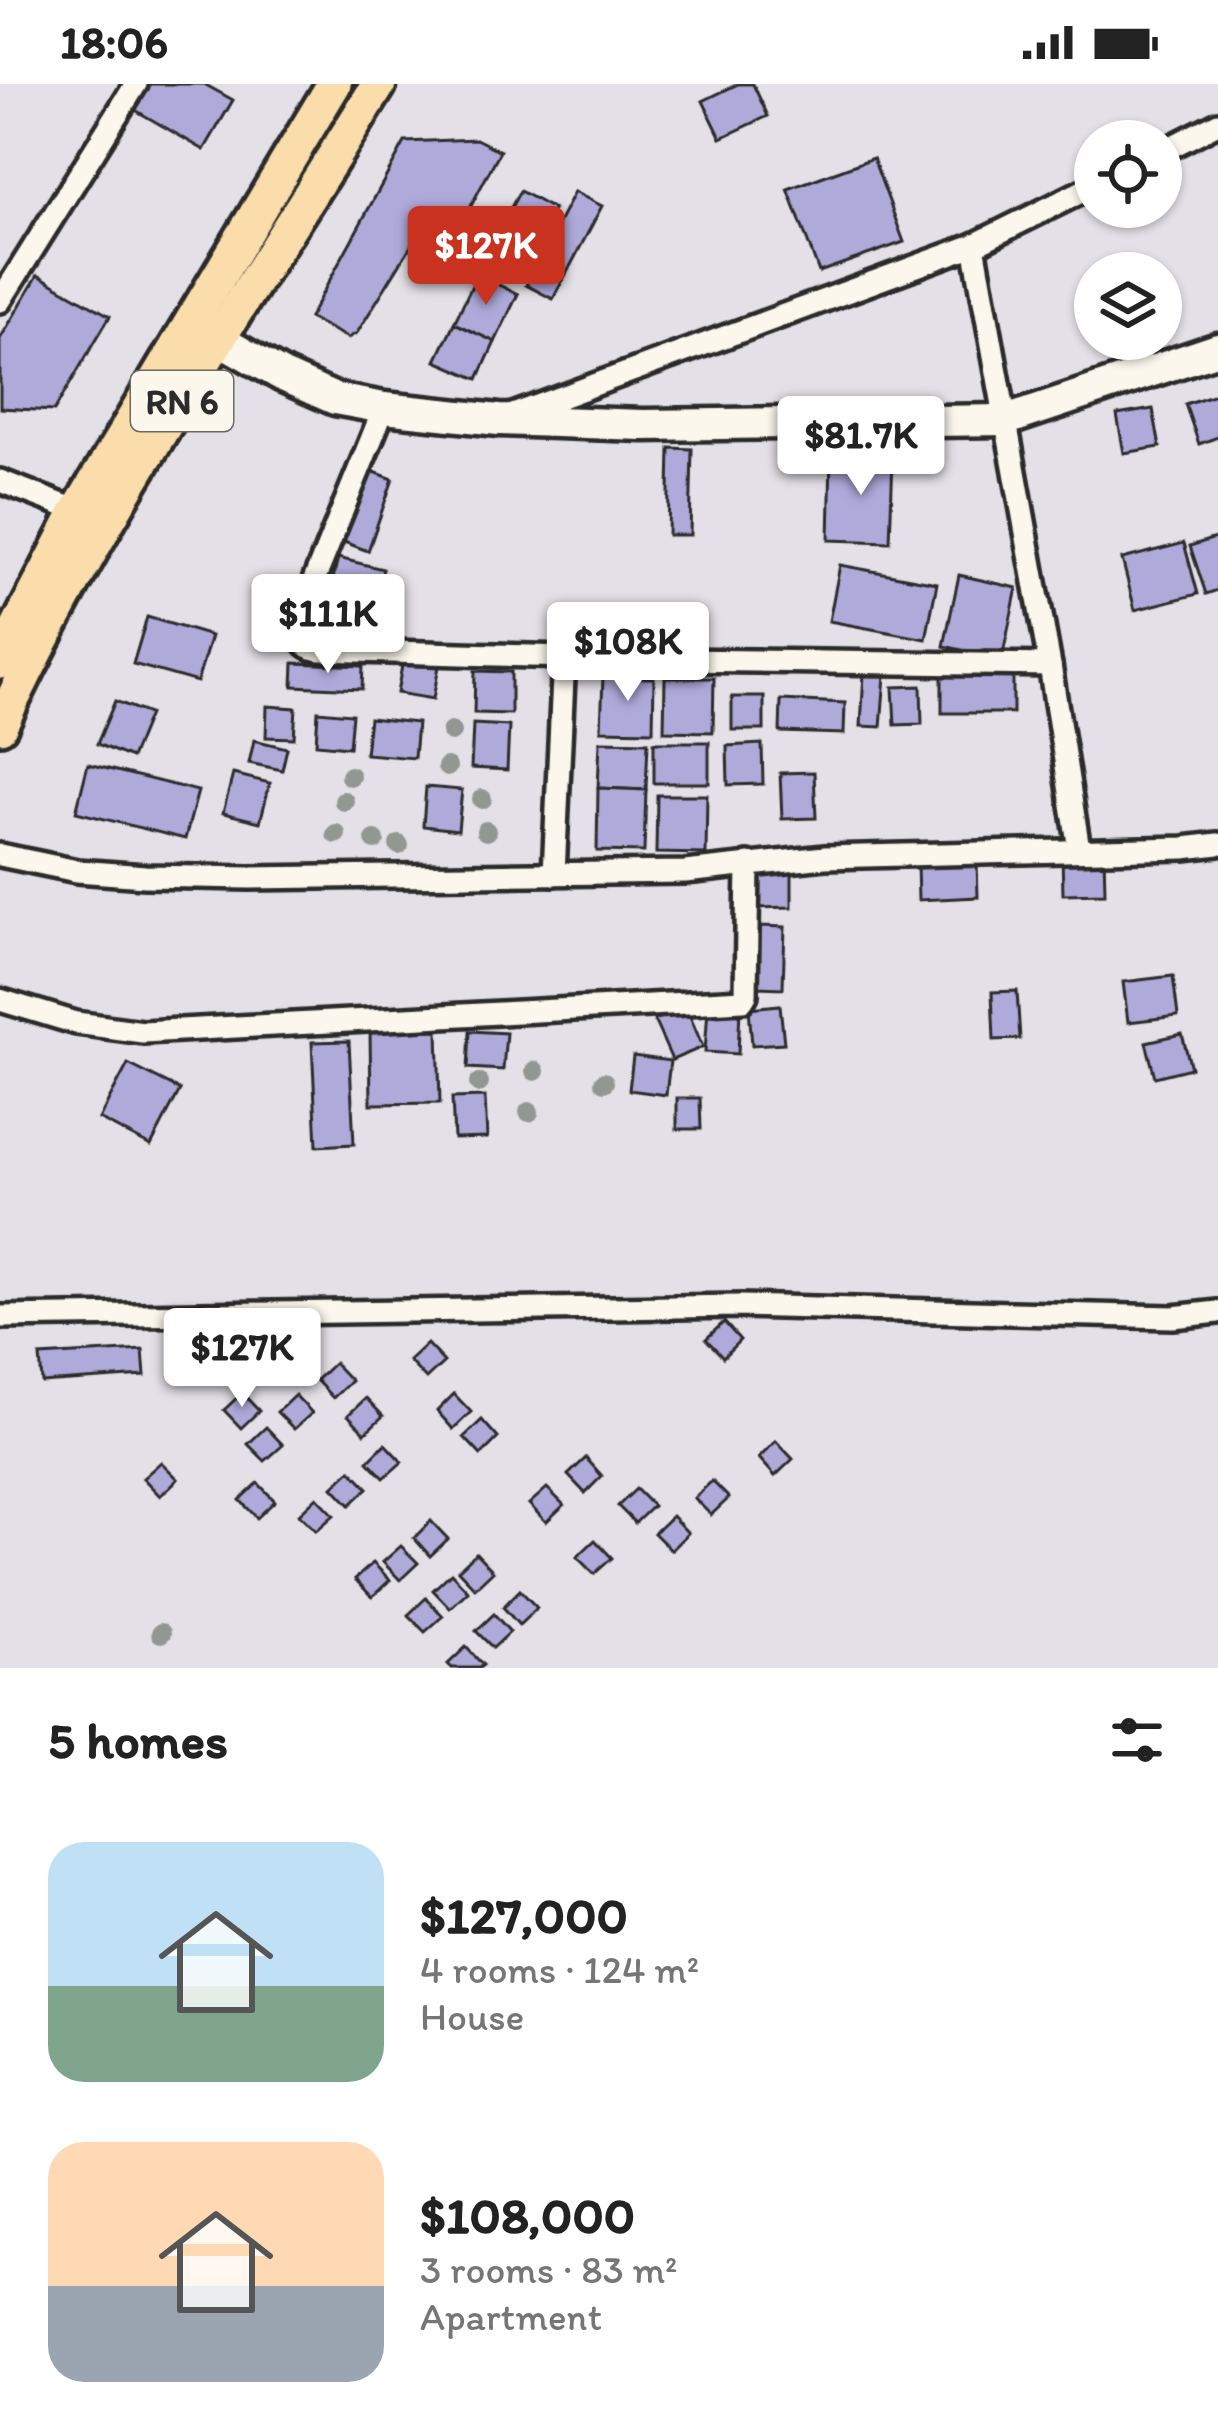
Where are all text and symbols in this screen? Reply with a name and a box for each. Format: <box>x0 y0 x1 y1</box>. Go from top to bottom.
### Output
text: 18:06 <box>60 15 168 69</box>
map controls <box>1074 120 1182 360</box>
button: locate <box>1074 120 1182 228</box>
pin: $127K <box>402 206 570 308</box>
text: $127K <box>435 221 537 268</box>
button: layers <box>1074 252 1182 360</box>
road number: RN 6 <box>131 371 233 431</box>
pin: $81.7K <box>763 396 959 498</box>
text: $81.7K <box>804 411 918 458</box>
pin: $111K <box>244 574 412 676</box>
text: $111K <box>279 589 377 636</box>
pin: $108K <box>544 602 712 704</box>
text: $108K <box>574 617 682 664</box>
pin: $127K <box>158 1308 326 1410</box>
text: $127K <box>191 1323 293 1370</box>
icon: filters <box>1104 1707 1170 1773</box>
text: 5 homes <box>48 1710 228 1771</box>
text: $127,000 <box>420 1885 628 1946</box>
icon: home <box>144 1890 288 2034</box>
text: 4 rooms · 124 m² <box>420 1946 699 1993</box>
text: House <box>420 1993 524 2040</box>
text: $108,000 <box>420 2185 635 2246</box>
icon: home <box>144 2190 288 2334</box>
text: 3 rooms · 83 m² <box>420 2246 678 2293</box>
text: Apartment <box>420 2293 602 2340</box>

